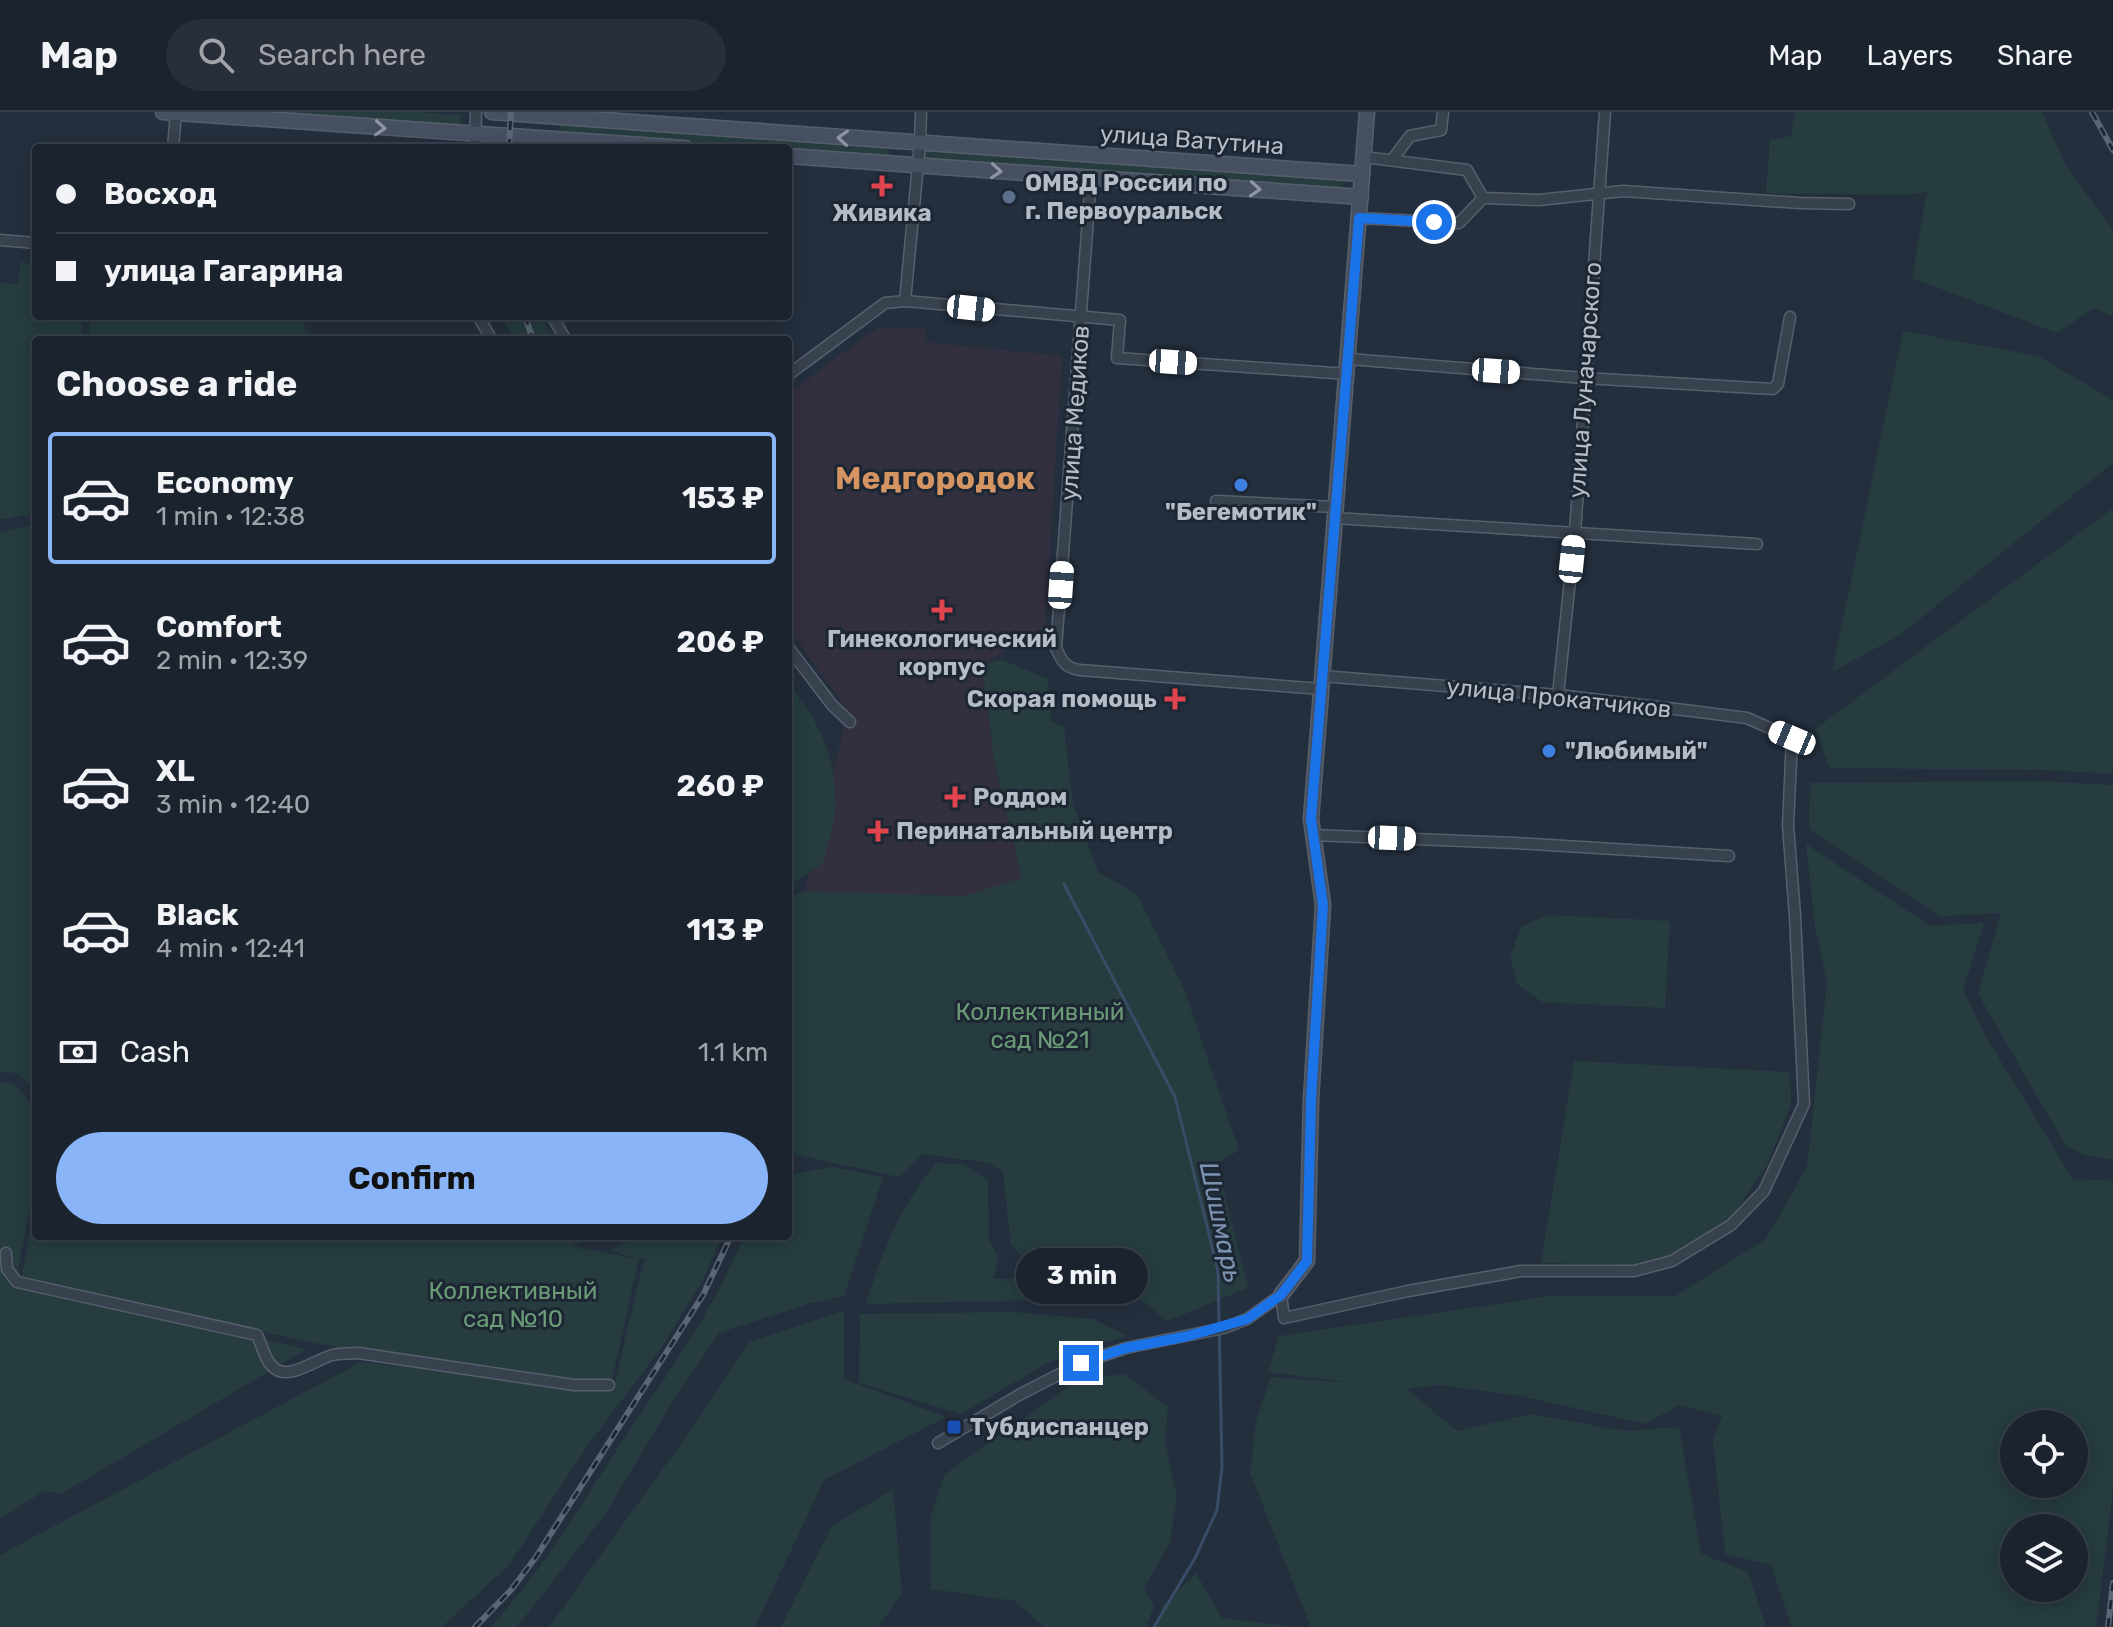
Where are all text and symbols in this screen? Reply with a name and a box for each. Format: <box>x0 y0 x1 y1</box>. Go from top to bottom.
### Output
search box <box>166 19 726 91</box>
text: Map <box>40 32 118 78</box>
icon: search <box>194 33 238 77</box>
text: Search here <box>258 37 426 73</box>
text: Map <box>1768 39 1823 72</box>
text: Layers <box>1867 39 1953 72</box>
text: Share <box>1997 39 2073 72</box>
one-way arrow <box>374 119 387 136</box>
street label: улица Ватутина <box>1099 120 1285 160</box>
one-way arrow <box>836 130 849 147</box>
one-way arrow <box>990 162 1003 179</box>
place label: ОМВД России по г. Первоуральск <box>1025 169 1227 225</box>
text: Восход <box>104 176 217 212</box>
marker: Живика <box>873 177 891 195</box>
one-way arrow <box>1249 180 1262 197</box>
marker: ОМВД России по г. Первоуральск <box>1000 188 1018 206</box>
place label: Живика <box>832 199 932 227</box>
route start <box>1416 204 1452 240</box>
text: улица Гагарина <box>104 253 343 289</box>
street label: улица Луначарского <box>1563 261 1607 499</box>
car <box>946 294 996 322</box>
street label: улица Медиков <box>1055 324 1095 502</box>
car <box>1148 348 1198 376</box>
car <box>1471 357 1521 385</box>
text: Choose a ride <box>56 362 297 405</box>
district label: Медгородок <box>835 459 1035 497</box>
icon: car <box>60 462 132 534</box>
text: Economy <box>156 465 294 501</box>
marker: "Бегемотик" <box>1232 476 1250 494</box>
text: 153 ₽ <box>682 480 764 516</box>
place label: "Бегемотик" <box>1165 498 1317 526</box>
text: 1 min · 12:38 <box>156 501 305 532</box>
car <box>1558 534 1586 584</box>
car <box>1047 560 1075 610</box>
marker: Гинекологический корпус <box>931 599 953 621</box>
icon: car <box>60 606 132 678</box>
text: Comfort <box>156 609 282 645</box>
text: 206 ₽ <box>677 624 764 660</box>
place label: Гинекологический корпус <box>827 625 1057 681</box>
text: 2 min · 12:39 <box>156 645 308 676</box>
street label: улица Прокатчиков <box>1445 672 1673 724</box>
place label: Скорая помощь <box>967 685 1157 713</box>
marker: Скорая помощь <box>1164 688 1186 710</box>
car <box>1765 718 1819 758</box>
place label: "Любимый" <box>1565 737 1708 765</box>
marker: "Любимый" <box>1540 742 1558 760</box>
icon: car <box>60 750 132 822</box>
text: XL <box>156 753 195 789</box>
text: 260 ₽ <box>677 768 764 804</box>
place label: Роддом <box>973 783 1067 811</box>
marker: Роддом <box>944 786 966 808</box>
text: 3 min · 12:40 <box>156 789 310 820</box>
place label: Перинатальный центр <box>896 817 1173 845</box>
marker: Перинатальный центр <box>867 820 889 842</box>
car <box>1368 825 1416 851</box>
icon: car <box>60 894 132 966</box>
text: Black <box>156 897 239 933</box>
text: 113 ₽ <box>686 912 764 948</box>
text: 4 min · 12:41 <box>156 933 305 964</box>
park label: Коллективный сад №21 <box>956 998 1124 1054</box>
icon: cash <box>56 1030 100 1074</box>
text: Cash <box>120 1034 190 1070</box>
text: 1.1 km <box>698 1037 768 1068</box>
button: Confirm <box>56 1132 768 1224</box>
water label: Шишмарь <box>1193 1159 1248 1285</box>
callout: 3 min <box>1015 1247 1147 1303</box>
text: 3 min <box>1047 1260 1117 1291</box>
park label: Коллективный сад №10 <box>429 1277 597 1333</box>
route end <box>1063 1345 1099 1381</box>
map controls <box>2000 1410 2088 1602</box>
button: locate <box>2000 1410 2088 1498</box>
place label: Тубдиспанцер <box>970 1413 1149 1441</box>
marker: Тубдиспанцер <box>945 1418 963 1436</box>
button: layers <box>2000 1514 2088 1602</box>

